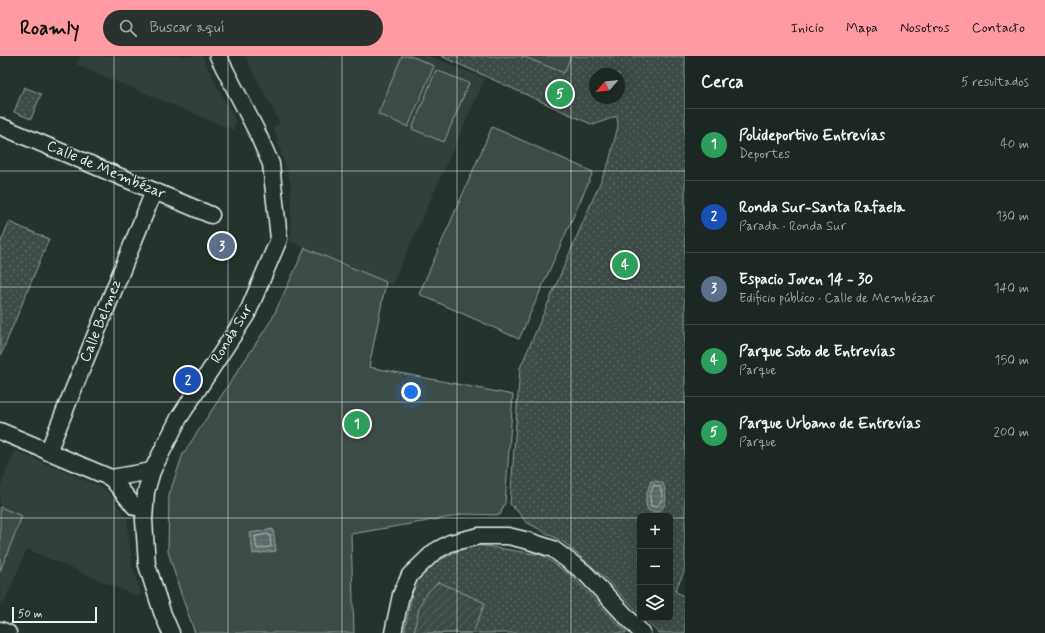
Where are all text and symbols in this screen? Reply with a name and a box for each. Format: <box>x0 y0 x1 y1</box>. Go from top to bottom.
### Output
search box <box>103 10 383 46</box>
text: Roamly <box>20 16 79 41</box>
icon: search <box>117 17 139 39</box>
text: Buscar aquí <box>149 18 225 38</box>
text: Inicio <box>791 19 824 37</box>
text: Mapa <box>846 19 878 37</box>
text: Nosotros <box>900 19 950 37</box>
text: Contacto <box>972 19 1025 37</box>
north arrow <box>589 68 625 104</box>
text: Cerca <box>701 71 744 93</box>
text: 5 resultados <box>961 74 1029 91</box>
pin: 5 <box>547 79 573 109</box>
text: Polideportivo Entrevías <box>739 126 885 146</box>
street label: Calle de Membézar <box>44 136 169 204</box>
text: 1 <box>711 136 717 153</box>
text: 40 m <box>1000 136 1029 153</box>
text: Deportes <box>739 146 790 163</box>
text: Ronda Sur-Santa Rafaela <box>739 198 905 218</box>
text: 2 <box>711 208 717 225</box>
text: 130 m <box>996 208 1029 225</box>
text: Parada · Ronda Sur <box>739 218 846 235</box>
pin: 3 <box>209 231 235 261</box>
pin: 4 <box>612 250 638 280</box>
text: Espacio Joven 14 - 30 <box>739 270 873 290</box>
street label: Calle Belmez <box>75 277 127 365</box>
text: 3 <box>711 280 717 297</box>
text: 140 m <box>994 280 1029 297</box>
text: Edificio público · Calle de Membézar <box>739 290 935 307</box>
street label: Ronda Sur <box>206 300 258 367</box>
text: Parque Soto de Entrevías <box>739 342 895 362</box>
text: 4 <box>710 352 718 369</box>
text: 150 m <box>995 352 1029 369</box>
text: Parque <box>739 362 776 379</box>
pin: 2 <box>175 365 201 395</box>
your location <box>401 382 421 402</box>
pin: 1 <box>344 409 370 439</box>
text: Parque Urbano de Entrevías <box>739 414 921 434</box>
text: 5 <box>710 424 718 441</box>
text: 200 m <box>994 424 1029 441</box>
text: Parque <box>739 434 776 451</box>
map controls <box>637 513 673 621</box>
button: + <box>637 513 673 549</box>
button: − <box>637 549 673 585</box>
button: layers <box>637 585 673 621</box>
scale bar <box>12 605 97 624</box>
text: 50 m <box>18 607 43 621</box>

